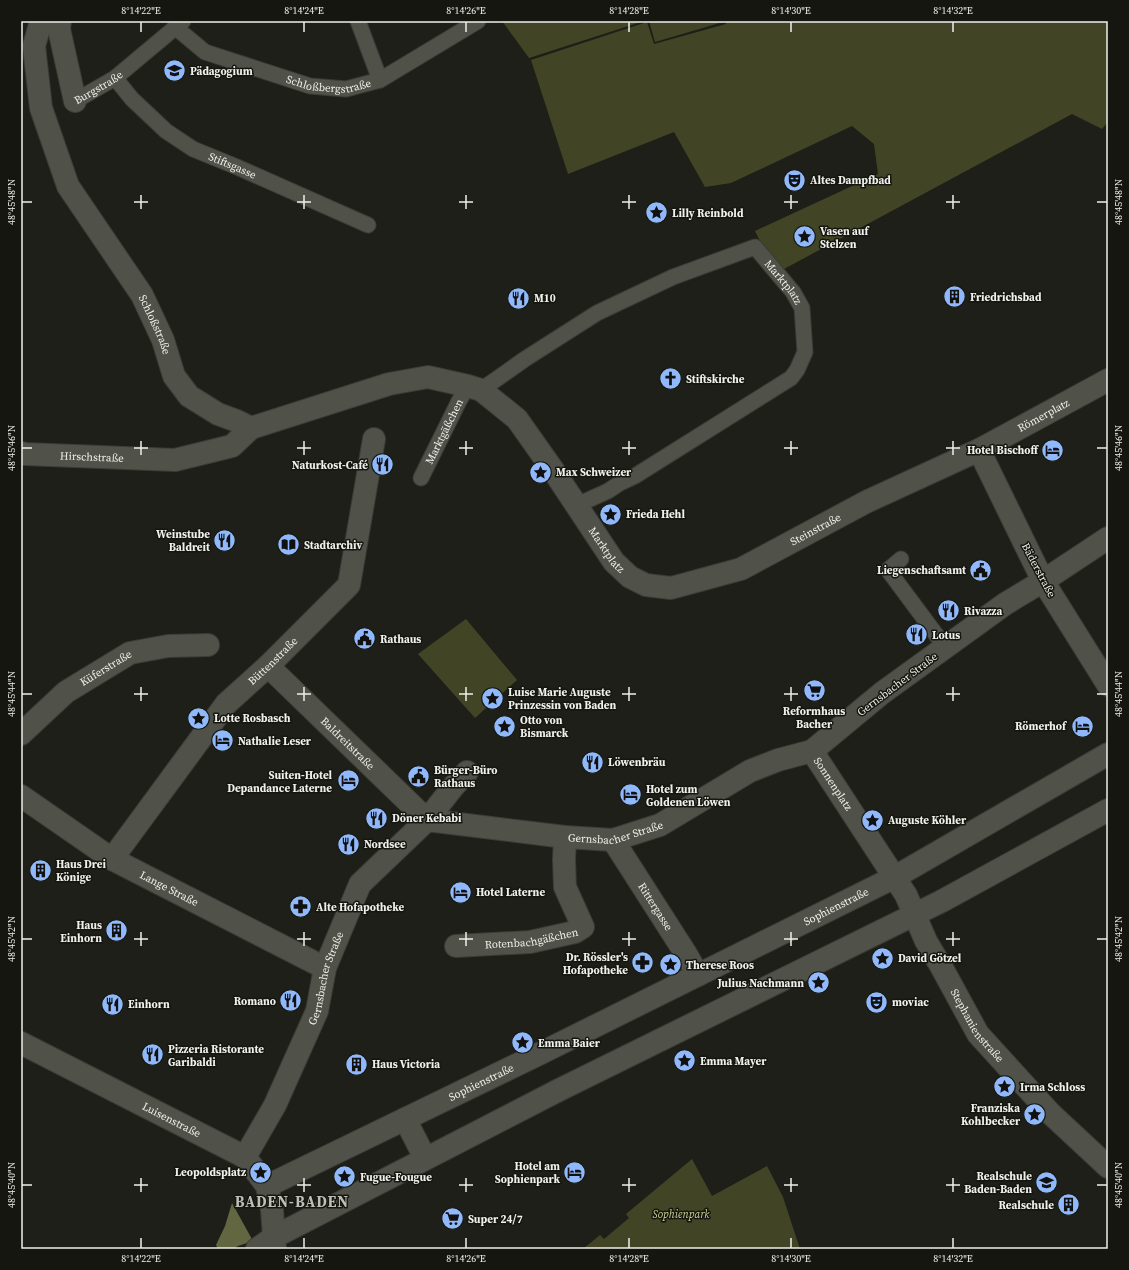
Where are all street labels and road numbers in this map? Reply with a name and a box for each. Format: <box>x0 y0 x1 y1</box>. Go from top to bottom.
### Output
street label: Burgstraße <box>71 67 126 108</box>
street label: Schloßbergstraße <box>284 72 373 97</box>
street label: Stiftsgasse <box>206 149 259 183</box>
street label: Marktplatz <box>761 257 805 307</box>
street label: Schloßstraße <box>135 292 174 357</box>
street label: Römerplatz <box>1015 395 1072 436</box>
street label: Marktgäßchen <box>422 396 467 467</box>
street label: Hirschstraße <box>60 448 124 466</box>
street label: Steinstraße <box>788 510 844 549</box>
street label: Marktplatz <box>585 524 628 576</box>
street label: Bäderstraße <box>1018 540 1059 600</box>
street label: Büttenstraße <box>245 633 301 689</box>
street label: Küferstraße <box>77 647 135 690</box>
street label: Gernsbacher Straße <box>854 649 941 720</box>
street label: Baldreitstraße <box>317 714 378 773</box>
street label: Sonnenplatz <box>810 754 856 814</box>
street label: Gernsbacher Straße <box>567 817 665 848</box>
street label: Lange Straße <box>137 867 201 910</box>
street label: Rittergasse <box>634 880 676 934</box>
street label: Sophienstraße <box>801 884 872 929</box>
street label: Rotenbachgäßchen <box>484 924 580 952</box>
street label: Gernsbacher Straße <box>305 929 347 1028</box>
street label: Stephanienstraße <box>947 986 1007 1066</box>
street label: Sophienstraße <box>446 1060 517 1105</box>
street label: Luisenstraße <box>140 1099 204 1141</box>

